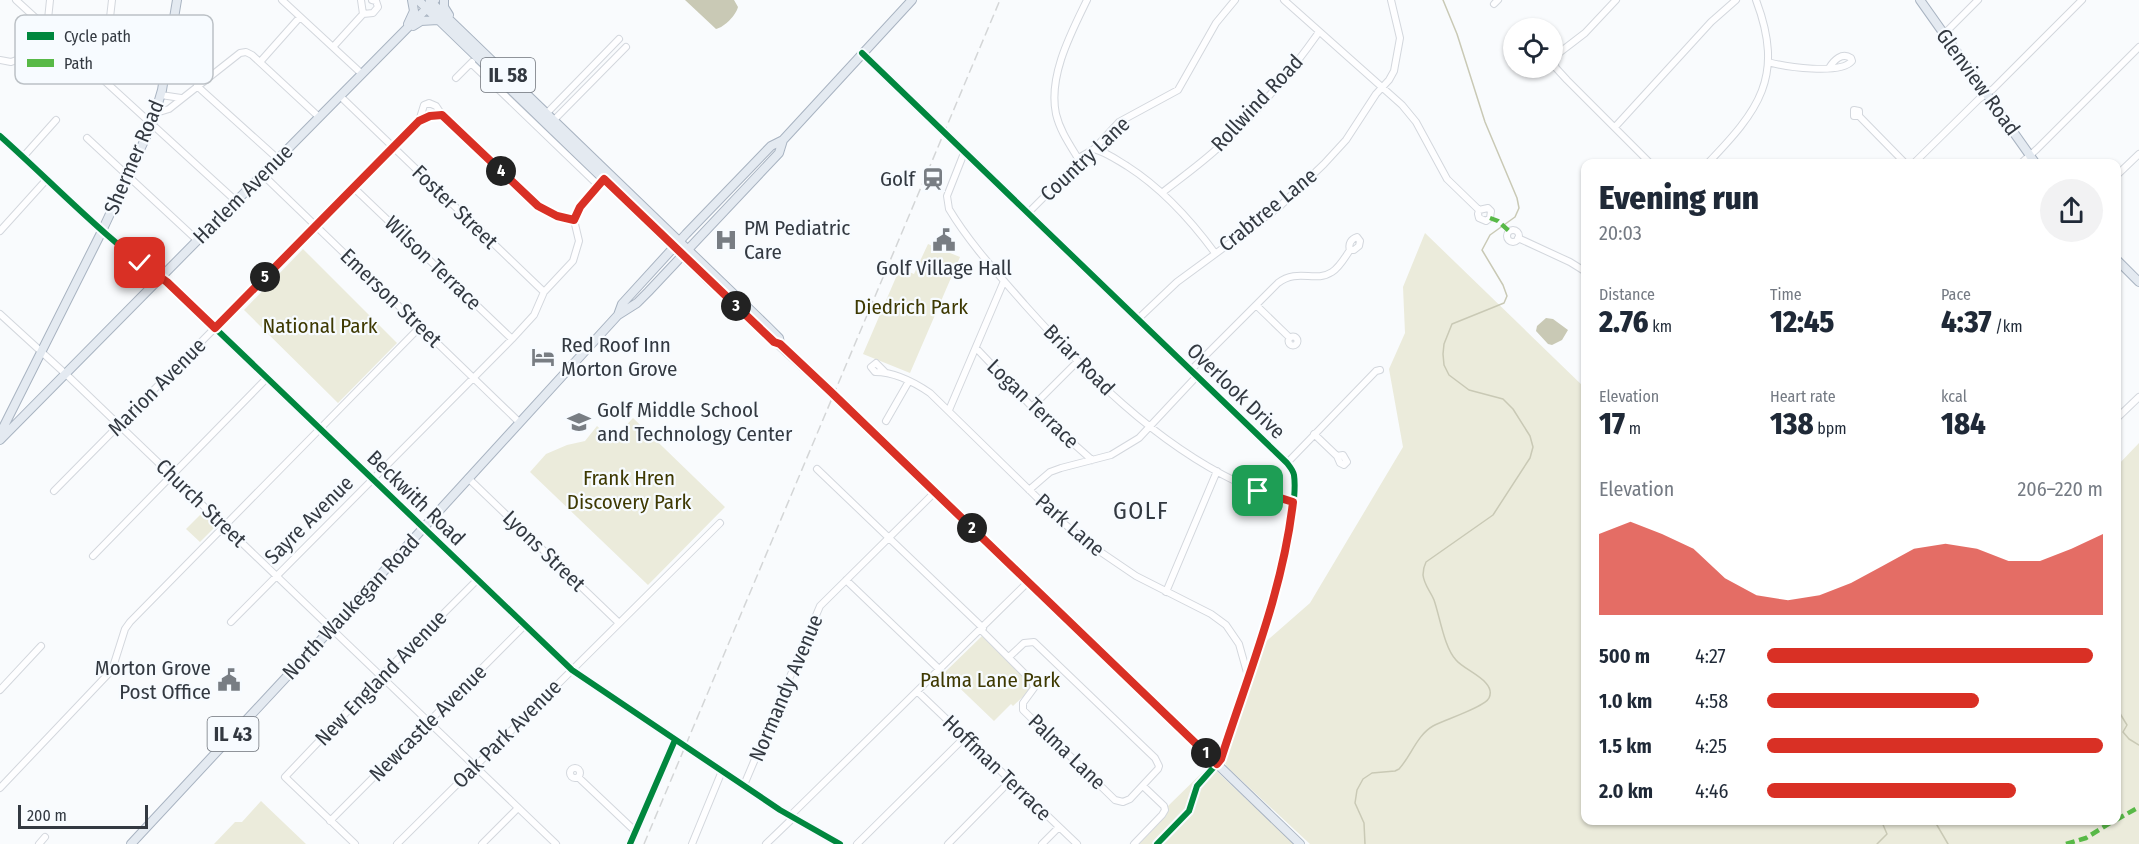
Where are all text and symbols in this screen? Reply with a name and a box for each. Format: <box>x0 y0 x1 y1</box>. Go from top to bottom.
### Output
legend <box>15 15 213 84</box>
map controls <box>1503 18 1563 78</box>
button: locate <box>1503 18 1563 78</box>
street label: Glenview Road <box>1930 23 2026 141</box>
text: Cycle path <box>64 27 131 46</box>
street label: Rollwind Road <box>1206 49 1308 157</box>
text: Path <box>64 54 93 73</box>
road number: IL 58 <box>481 58 535 92</box>
street label: Shermer Road <box>98 96 170 218</box>
street label: Country Lane <box>1035 111 1135 207</box>
street label: Harlem Avenue <box>188 139 298 249</box>
pin: 4 <box>486 156 516 186</box>
street label: Foster Street <box>407 160 503 254</box>
text: 4 <box>497 161 505 180</box>
street label: Crabtree Lane <box>1214 163 1322 257</box>
place label: Golf <box>880 166 917 192</box>
station icon: Golf <box>920 166 946 192</box>
text: Evening run <box>1599 178 1759 218</box>
button: share <box>2040 179 2103 242</box>
street label: Wilson Terrace <box>379 210 487 316</box>
place label: PM Pediatric Care <box>744 215 850 265</box>
text: 20:03 <box>1599 221 1642 245</box>
hospital icon: PM Pediatric Care <box>713 227 739 253</box>
public building icon: Golf Village Hall <box>931 227 957 253</box>
pin <box>114 237 165 288</box>
street label: Emerson Street <box>335 243 447 353</box>
icon: check <box>123 246 156 279</box>
place label: Golf Village Hall <box>876 255 1012 281</box>
pin: 5 <box>250 262 280 292</box>
text: 5 <box>261 267 269 286</box>
text: Distance <box>1599 285 1655 304</box>
text: Time <box>1770 285 1802 304</box>
text: Pace <box>1941 285 1971 304</box>
pin: 3 <box>721 291 751 321</box>
park label: Diedrich Park <box>854 294 968 320</box>
text: 3 <box>732 296 740 315</box>
text: 2.76 <box>1599 304 1648 340</box>
text: 12:45 <box>1770 304 1834 340</box>
text: 4:37 <box>1941 304 1991 340</box>
park label: National Park <box>262 313 378 339</box>
text: km <box>1648 317 1672 336</box>
text: /km <box>1991 317 2022 336</box>
street label: Briar Road <box>1038 319 1120 401</box>
place label: Red Roof Inn Morton Grove <box>561 332 677 382</box>
street label: Marion Avenue <box>103 333 211 441</box>
street label: Overlook Drive <box>1181 338 1291 444</box>
hotel icon: Red Roof Inn Morton Grove <box>530 344 556 370</box>
street label: Logan Terrace <box>982 354 1084 454</box>
text: Elevation <box>1599 387 1659 406</box>
text: Heart rate <box>1770 387 1836 406</box>
text: kcal <box>1941 387 1967 406</box>
place label: Golf Middle School and Technology Center <box>597 397 793 447</box>
text: 17 <box>1599 406 1625 442</box>
text: 138 <box>1770 406 1814 442</box>
text: 184 <box>1941 406 1986 442</box>
school or university icon: Golf Middle School and Technology Center <box>566 409 592 435</box>
text: m <box>1625 419 1641 438</box>
text: bpm <box>1814 419 1847 438</box>
street label: Beckwith Road <box>362 445 470 551</box>
street label: Church Street <box>150 453 252 553</box>
park label: Frank Hren Discovery Park <box>567 465 691 515</box>
pin <box>1232 465 1283 516</box>
street label: Sayre Avenue <box>259 470 359 570</box>
icon: arrive <box>1241 474 1274 507</box>
text: Elevation <box>1599 477 1674 501</box>
text: 206–220 m <box>2017 477 2103 501</box>
street label: Park Lane <box>1030 488 1110 562</box>
district label: GOLF <box>1113 497 1169 525</box>
street label: Lyons Street <box>497 505 591 597</box>
pin: 2 <box>957 513 987 543</box>
text: 2 <box>968 518 976 537</box>
street label: North Waukegan Road <box>277 529 425 685</box>
street label: New England Avenue <box>310 605 452 751</box>
street label: Normandy Avenue <box>743 611 829 765</box>
text: 500 m <box>1599 644 1650 668</box>
text: 4:27 <box>1695 644 1726 668</box>
place label: Morton Grove Post Office <box>95 655 211 705</box>
street label: Newcastle Avenue <box>364 659 492 787</box>
public building icon: Morton Grove Post Office <box>216 667 242 693</box>
park label: Palma Lane Park <box>920 667 1060 693</box>
street label: Oak Park Avenue <box>447 674 567 794</box>
text: 1.0 km <box>1599 689 1652 713</box>
text: 4:58 <box>1695 689 1728 713</box>
street label: Palma Lane <box>1023 709 1111 795</box>
street label: Hoffman Terrace <box>937 710 1057 826</box>
road number: IL 43 <box>208 717 258 751</box>
text: 1.5 km <box>1599 734 1652 758</box>
text: 4:25 <box>1695 734 1727 758</box>
pin: 1 <box>1191 738 1221 768</box>
text: 1 <box>1203 743 1209 762</box>
text: 2.0 km <box>1599 779 1653 803</box>
text: 4:46 <box>1695 779 1728 803</box>
scale bar <box>18 802 148 830</box>
text: 200 m <box>27 806 67 825</box>

